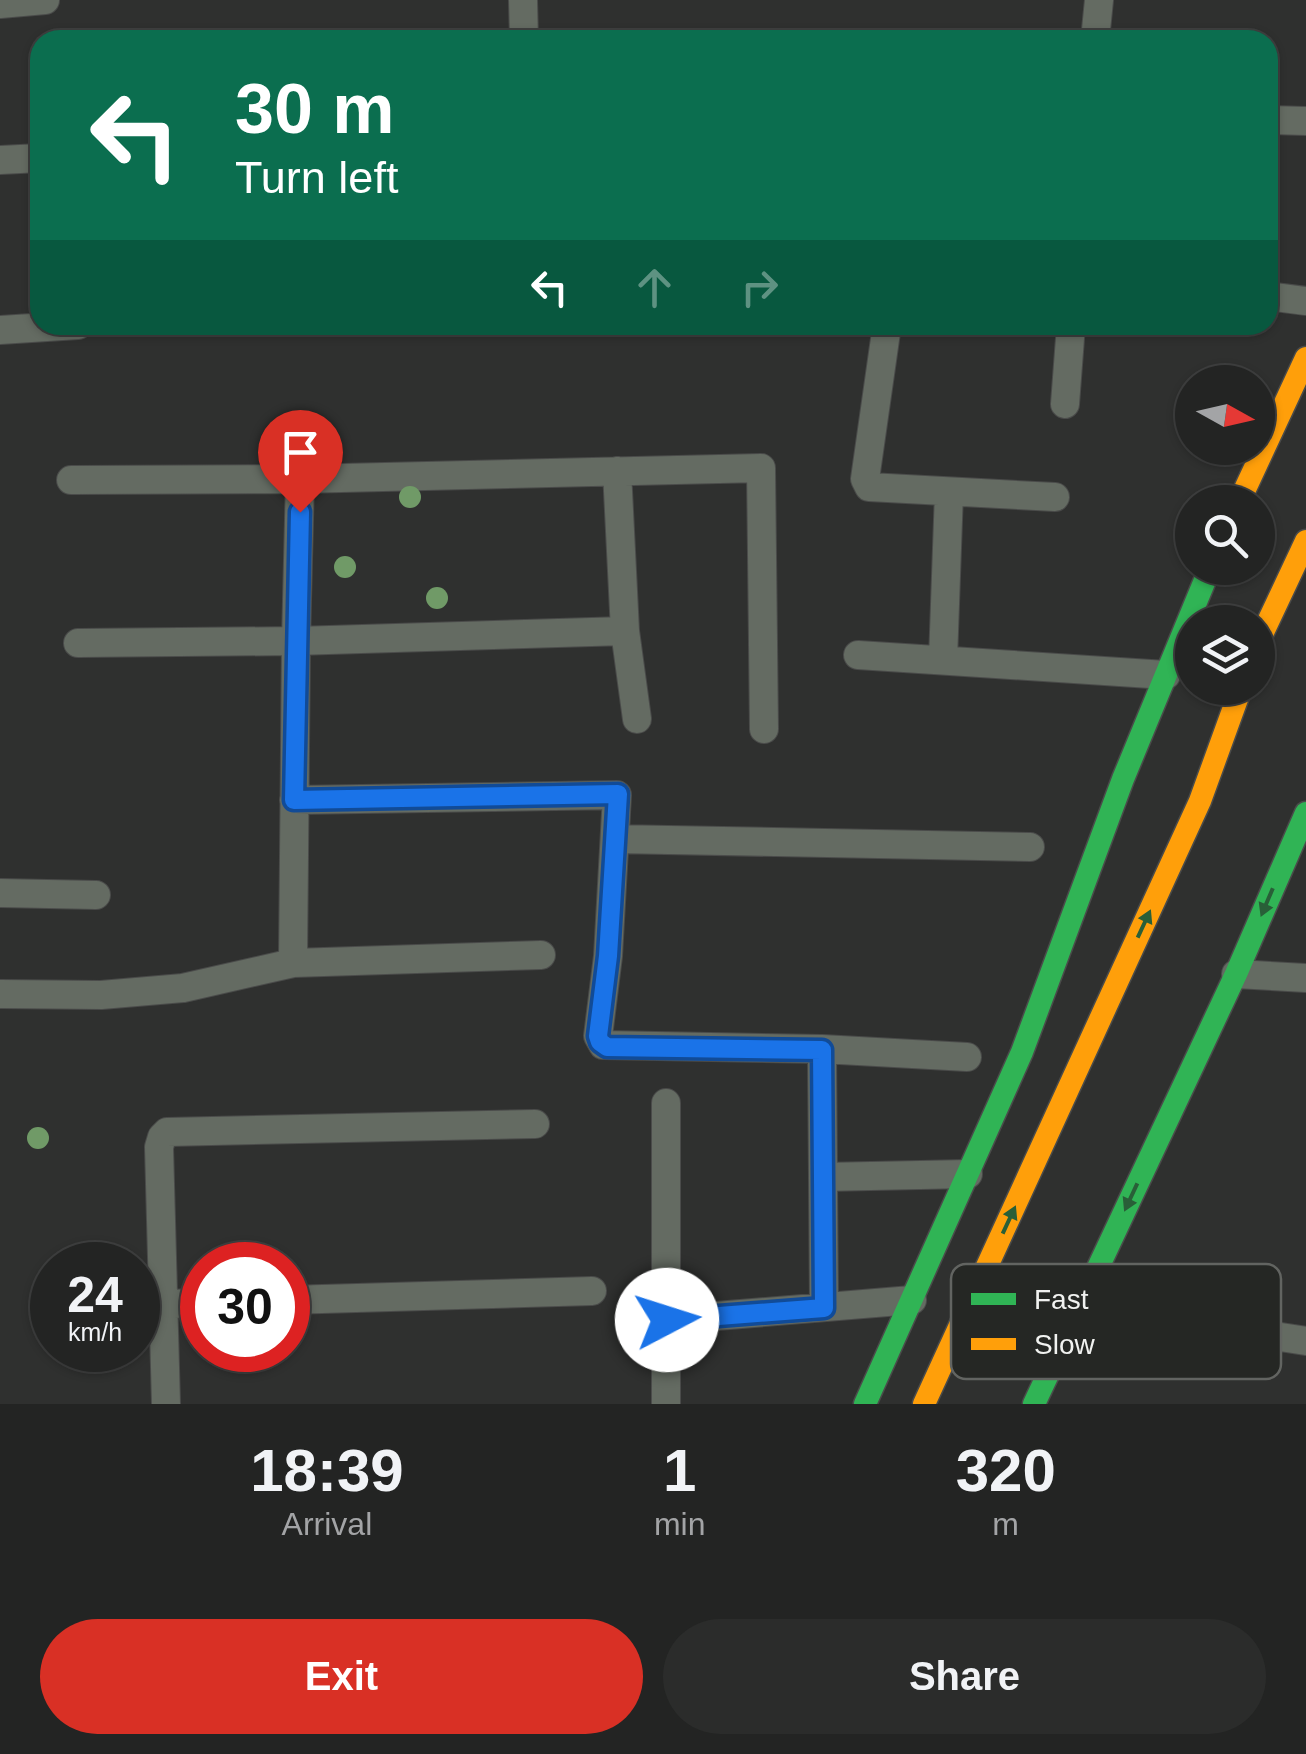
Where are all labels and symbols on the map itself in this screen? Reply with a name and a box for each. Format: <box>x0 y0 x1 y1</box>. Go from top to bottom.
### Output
north arrow <box>1175 365 1275 465</box>
pin <box>258 410 343 513</box>
one-way arrow <box>1259 887 1275 917</box>
one-way arrow <box>1135 909 1152 938</box>
one-way arrow <box>1122 1183 1139 1212</box>
one-way arrow <box>1000 1205 1017 1234</box>
speed limit sign: 30 <box>180 1242 310 1372</box>
legend <box>951 1264 1281 1379</box>
position arrow <box>615 1268 719 1372</box>
text: Fast <box>1034 1284 1089 1315</box>
text: Slow <box>1034 1329 1095 1360</box>

